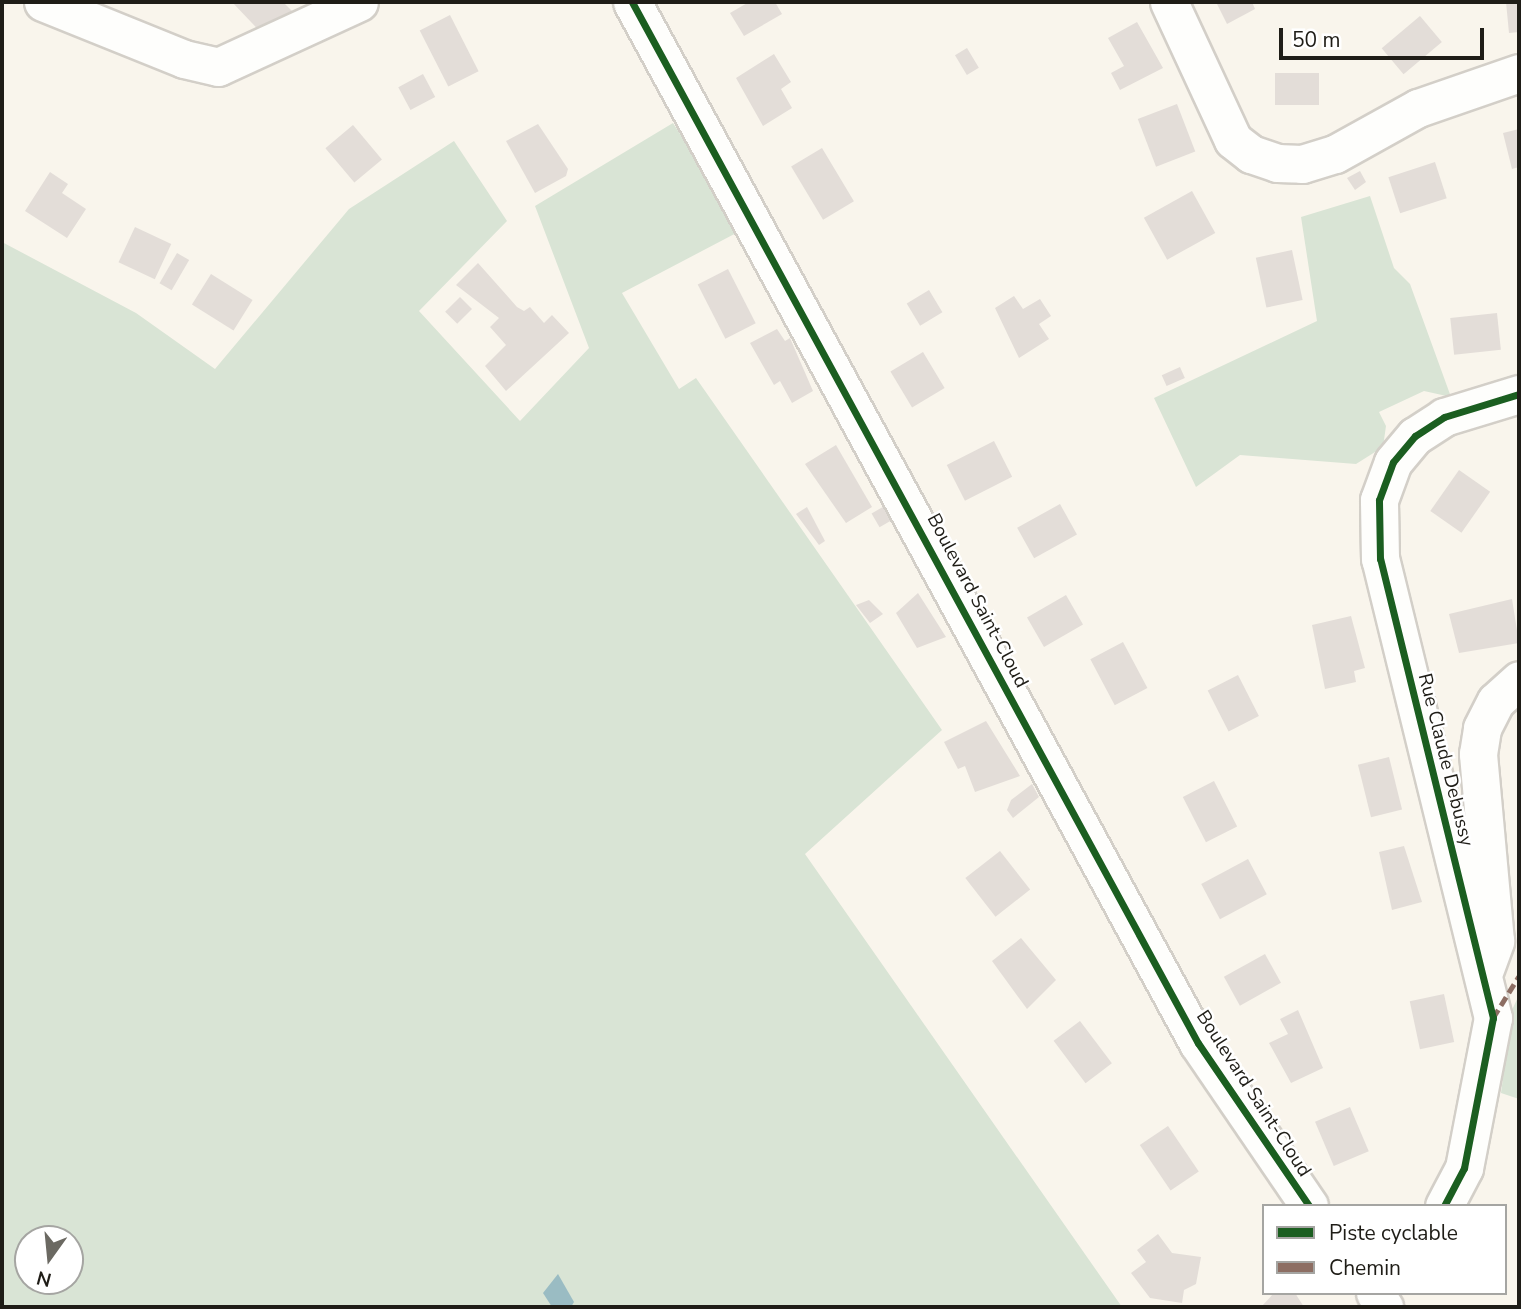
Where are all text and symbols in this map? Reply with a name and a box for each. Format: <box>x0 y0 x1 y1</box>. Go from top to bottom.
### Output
scale bar <box>1283 14 1488 58</box>
text: 50 m <box>1292 26 1341 54</box>
street label: Boulevard Saint-Cloud <box>921 510 1033 692</box>
street label: Rue Claude Debussy <box>1412 671 1478 849</box>
street label: Boulevard Saint-Cloud <box>1191 1006 1315 1182</box>
legend <box>1262 1204 1507 1295</box>
text: Piste cyclable <box>1329 1219 1458 1247</box>
north arrow <box>14 1225 84 1295</box>
text: Chemin <box>1329 1254 1401 1282</box>
text: N <box>34 1264 54 1293</box>

